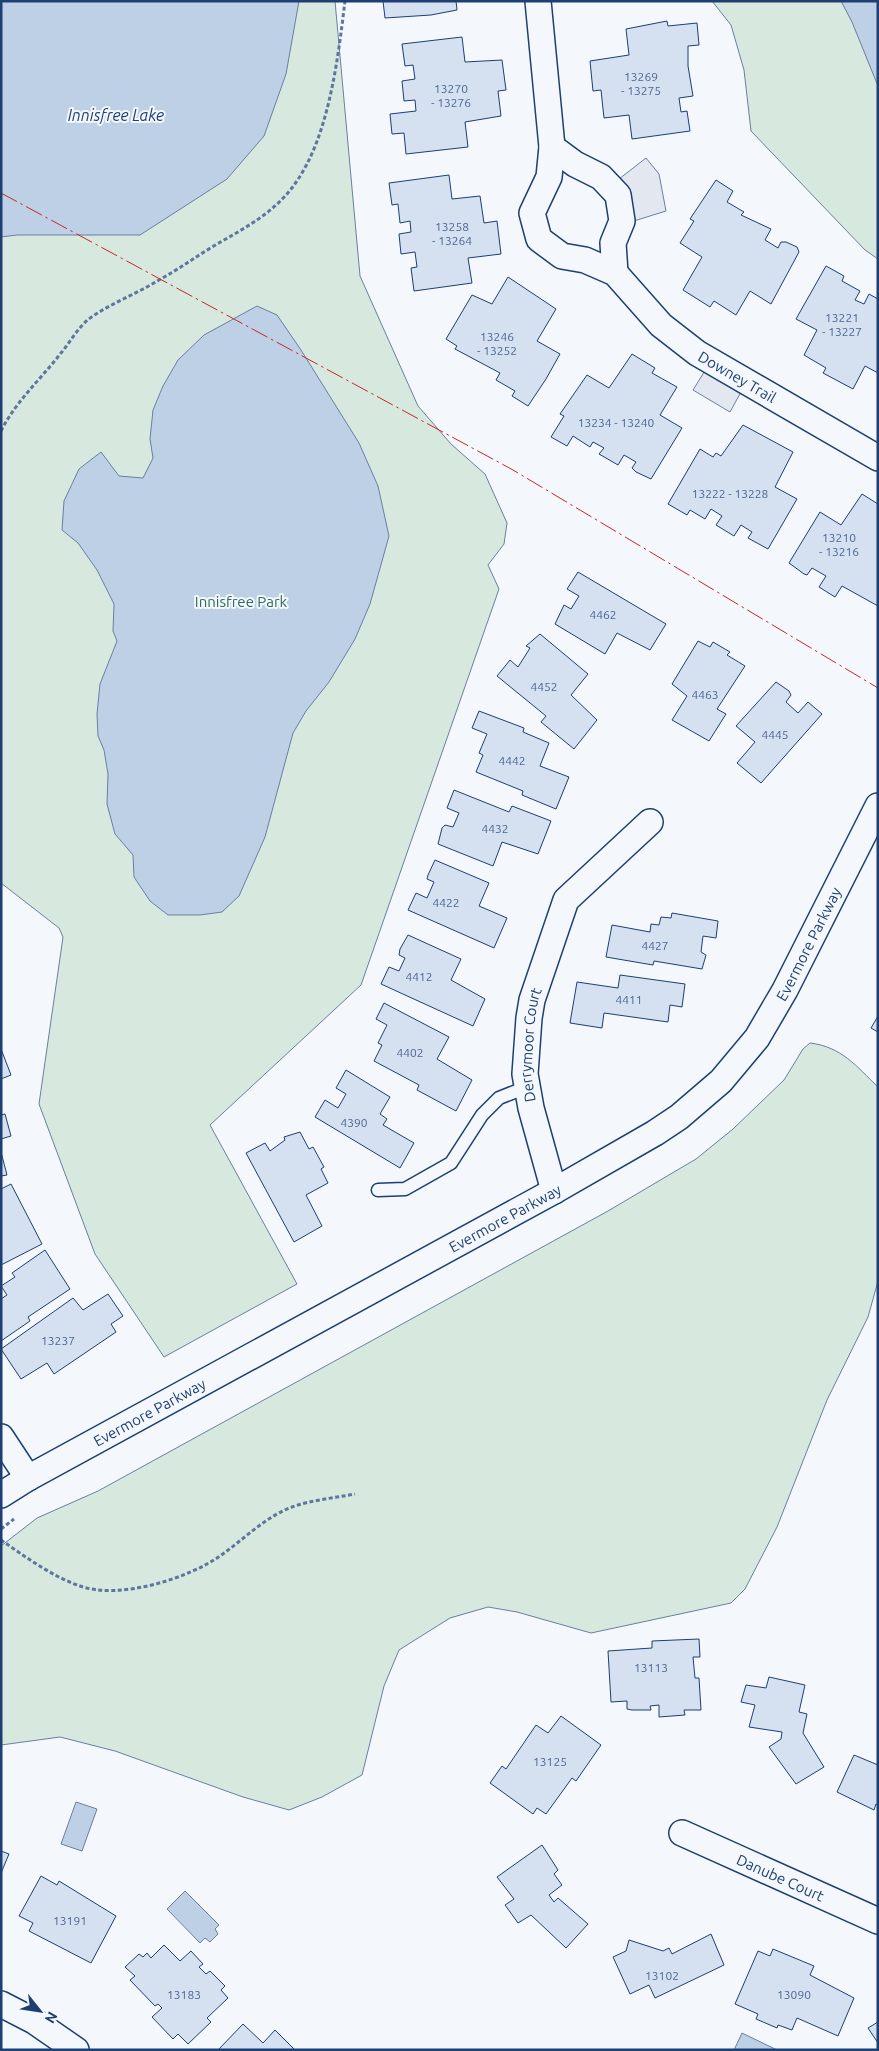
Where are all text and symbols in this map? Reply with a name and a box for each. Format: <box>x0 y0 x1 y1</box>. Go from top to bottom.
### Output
house number: 13269 - 13275 <box>621 70 661 97</box>
house number: 13270 - 13276 <box>431 82 471 109</box>
water label: Innisfree Lake <box>68 106 164 124</box>
house number: 13258 - 13264 <box>432 220 472 247</box>
house number: 13221 - 13227 <box>822 311 862 338</box>
house number: 13246 - 13252 <box>477 330 517 357</box>
street label: Downey Trail <box>695 347 780 406</box>
house number: 13234 - 13240 <box>578 416 655 429</box>
house number: 13222 - 13228 <box>692 487 769 500</box>
house number: 13210 - 13216 <box>819 531 859 558</box>
park label: Innisfree Park <box>195 593 288 610</box>
house number: 4462 <box>589 608 617 621</box>
house number: 4452 <box>530 680 558 693</box>
house number: 4463 <box>691 688 719 701</box>
house number: 4445 <box>761 728 789 741</box>
house number: 4442 <box>498 754 526 767</box>
house number: 4432 <box>481 822 509 835</box>
street label: Evermore Parkway <box>772 884 844 1004</box>
house number: 4422 <box>432 896 460 909</box>
house number: 4427 <box>641 939 669 952</box>
house number: 4412 <box>405 970 433 983</box>
street label: Derrymoor Court <box>516 985 544 1103</box>
house number: 4411 <box>615 993 643 1006</box>
house number: 4402 <box>396 1046 424 1059</box>
house number: 4390 <box>340 1116 368 1129</box>
street label: Evermore Parkway <box>446 1180 564 1255</box>
house number: 13237 <box>41 1334 75 1347</box>
street label: Evermore Parkway <box>90 1374 208 1449</box>
house number: 13113 <box>634 1661 668 1674</box>
house number: 13125 <box>533 1755 567 1768</box>
street label: Danube Court <box>734 1850 827 1904</box>
house number: 13191 <box>53 1914 87 1927</box>
house number: 13102 <box>645 1969 679 1982</box>
north arrow <box>15 1986 65 2036</box>
house number: 13183 <box>167 1988 201 2001</box>
house number: 13090 <box>777 1988 811 2001</box>
text: N <box>42 2009 61 2026</box>

